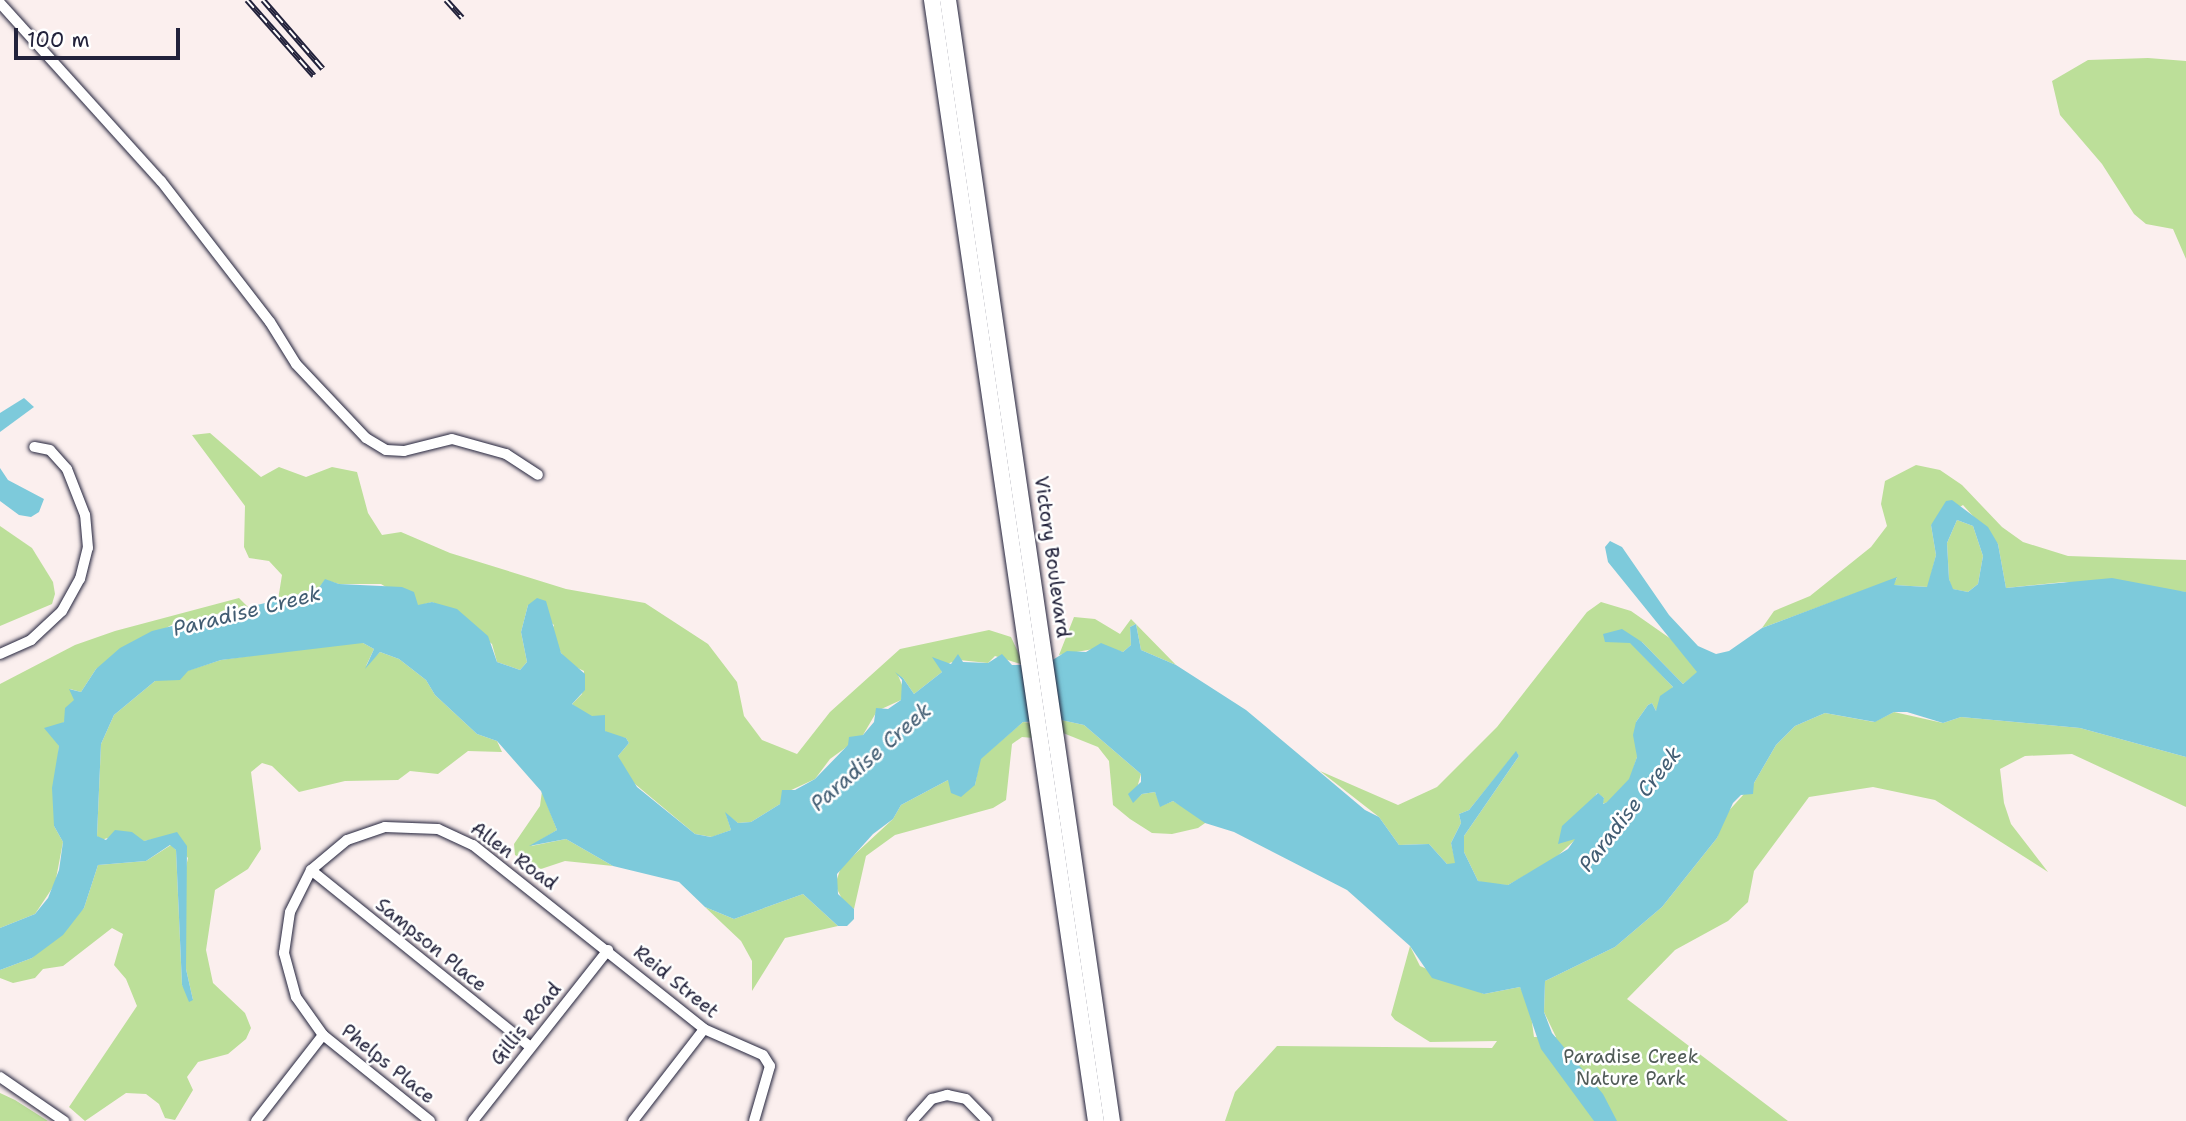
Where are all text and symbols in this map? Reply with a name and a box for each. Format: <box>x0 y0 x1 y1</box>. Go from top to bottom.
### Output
scale bar <box>18 14 184 58</box>
text: 100 m <box>27 26 90 54</box>
street label: Victory Boulevard <box>1029 475 1075 639</box>
water label: Paradise Creek <box>170 580 324 642</box>
water label: Paradise Creek <box>805 698 937 816</box>
water label: Paradise Creek <box>1573 741 1687 877</box>
street label: Allen Road <box>466 817 562 895</box>
street label: Sampson Place <box>371 893 491 997</box>
street label: Reid Street <box>629 941 723 1023</box>
street label: Gillis Road <box>486 978 566 1070</box>
street label: Phelps Place <box>337 1019 439 1109</box>
park label: Paradise Creek Nature Park <box>1563 1046 1699 1090</box>

